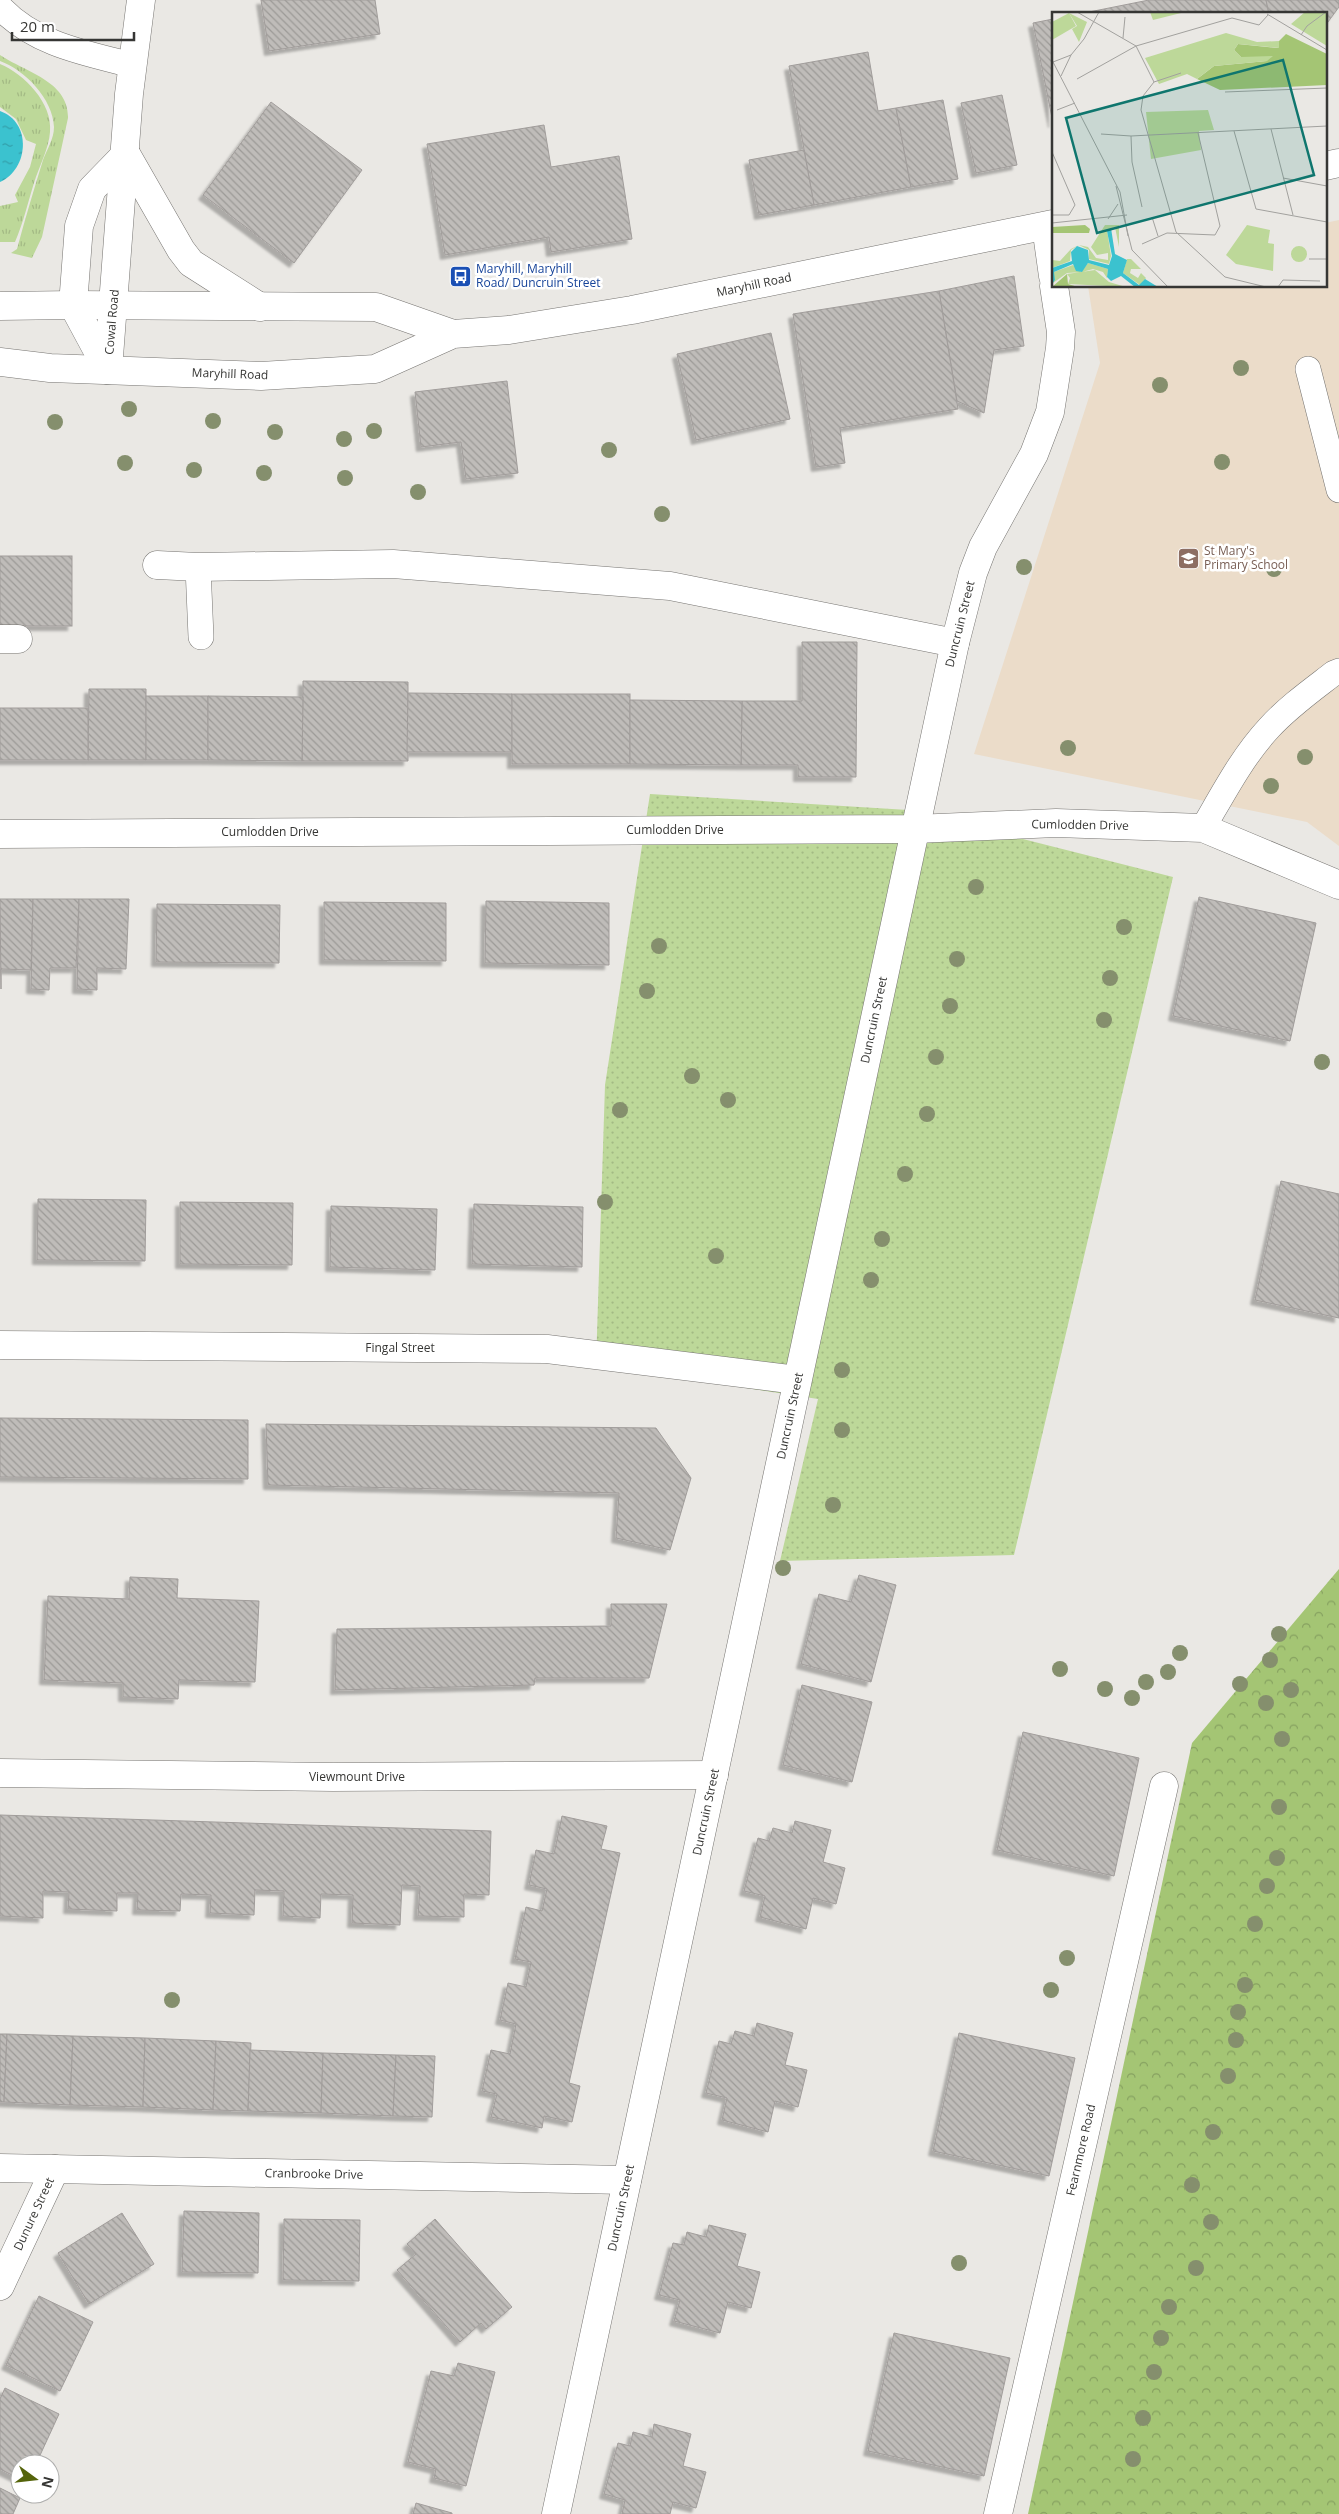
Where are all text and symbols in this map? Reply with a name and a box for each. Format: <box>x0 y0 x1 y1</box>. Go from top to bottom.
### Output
scale bar <box>12 10 135 42</box>
inset map <box>1052 12 1326 288</box>
text: 20 m <box>20 16 55 36</box>
place label: Maryhill, Maryhill Road/ Duncruin Street <box>476 260 601 291</box>
bus stop icon: Maryhill, Maryhill Road/ Duncruin Street <box>448 264 472 288</box>
street label: Maryhill Road <box>715 268 793 301</box>
street label: Cowal Road <box>100 289 123 355</box>
street label: Maryhill Road <box>191 364 269 383</box>
place label: St Mary's Primary School <box>1204 542 1288 573</box>
school or university icon: St Mary's Primary School <box>1176 546 1200 570</box>
street label: Duncruin Street <box>941 579 978 669</box>
street label: Cumlodden Drive <box>1031 815 1129 834</box>
street label: Cumlodden Drive <box>626 821 724 838</box>
street label: Cumlodden Drive <box>221 823 319 840</box>
street label: Duncruin Street <box>856 975 891 1065</box>
street label: Fingal Street <box>365 1339 435 1356</box>
street label: Duncruin Street <box>772 1371 807 1461</box>
street label: Duncruin Street <box>688 1767 723 1857</box>
street label: Viewmount Drive <box>309 1768 405 1785</box>
street label: Fearnmore Road <box>1062 2102 1099 2197</box>
street label: Duncruin Street <box>603 2163 638 2253</box>
street label: Cranbrooke Drive <box>265 2164 364 2183</box>
street label: Dunure Street <box>9 2174 58 2253</box>
north arrow <box>10 2454 60 2504</box>
text: N <box>37 2475 59 2490</box>

